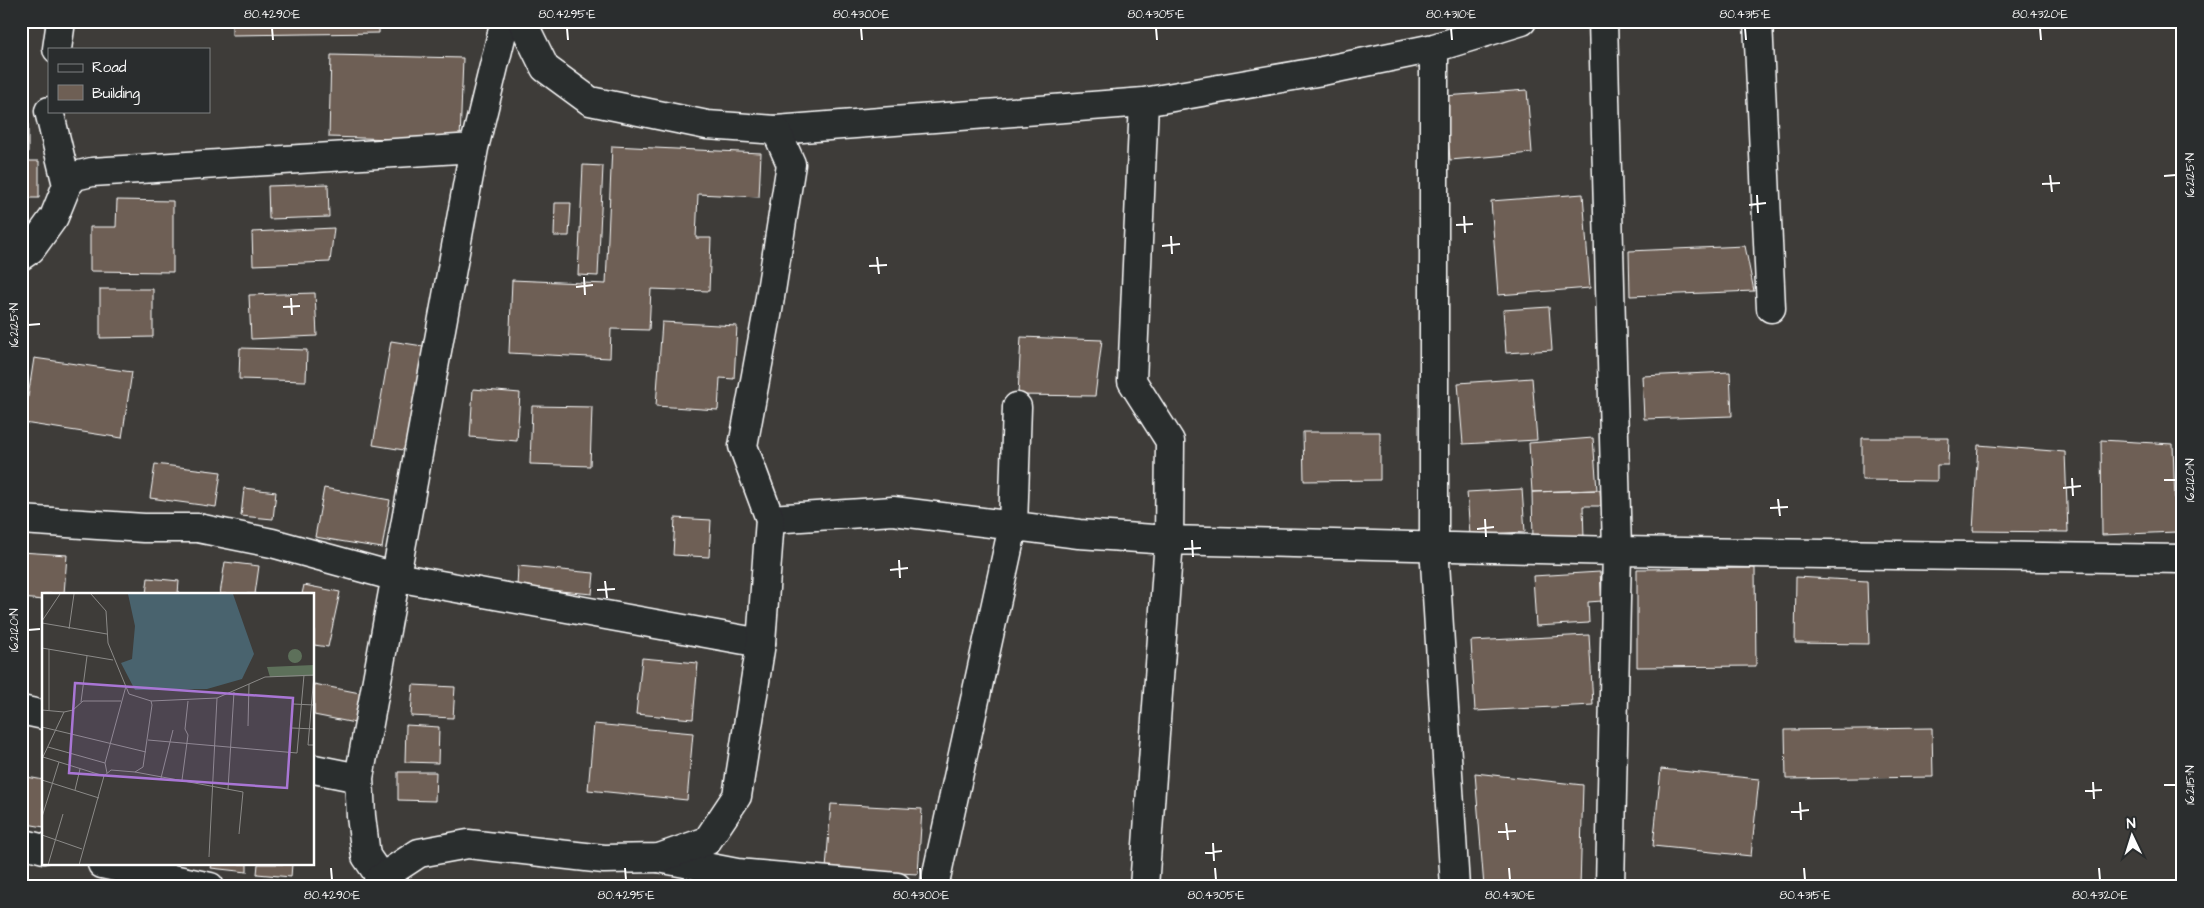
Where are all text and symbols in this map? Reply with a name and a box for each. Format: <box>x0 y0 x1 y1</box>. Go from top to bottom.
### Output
text: 80.4290°E <box>244 6 300 23</box>
text: 80.4295°E <box>538 6 596 23</box>
text: 80.4300°E <box>833 6 889 23</box>
text: 80.4305°E <box>1127 6 1185 23</box>
text: 80.4310°E <box>1426 6 1476 23</box>
text: 80.4315°E <box>1719 6 1771 23</box>
text: 80.4320°E <box>2012 6 2068 23</box>
legend <box>48 48 210 112</box>
text: Road <box>92 57 127 78</box>
text: Building <box>92 83 140 105</box>
text: 16.2125°N <box>2182 152 2199 197</box>
text: 16.2125°N <box>6 302 23 347</box>
text: 16.2120°N <box>2182 458 2199 502</box>
inset map <box>42 593 315 866</box>
text: 16.2120°N <box>6 608 23 652</box>
text: 16.2115°N <box>2182 765 2199 805</box>
north arrow <box>2106 810 2156 860</box>
text: N <box>2126 814 2136 834</box>
text: 80.4290°E <box>304 887 360 904</box>
text: 80.4295°E <box>597 887 655 904</box>
text: 80.4300°E <box>893 887 949 904</box>
text: 80.4305°E <box>1187 887 1245 904</box>
text: 80.4310°E <box>1485 887 1535 904</box>
text: 80.4315°E <box>1779 887 1831 904</box>
text: 80.4320°E <box>2072 887 2128 904</box>

